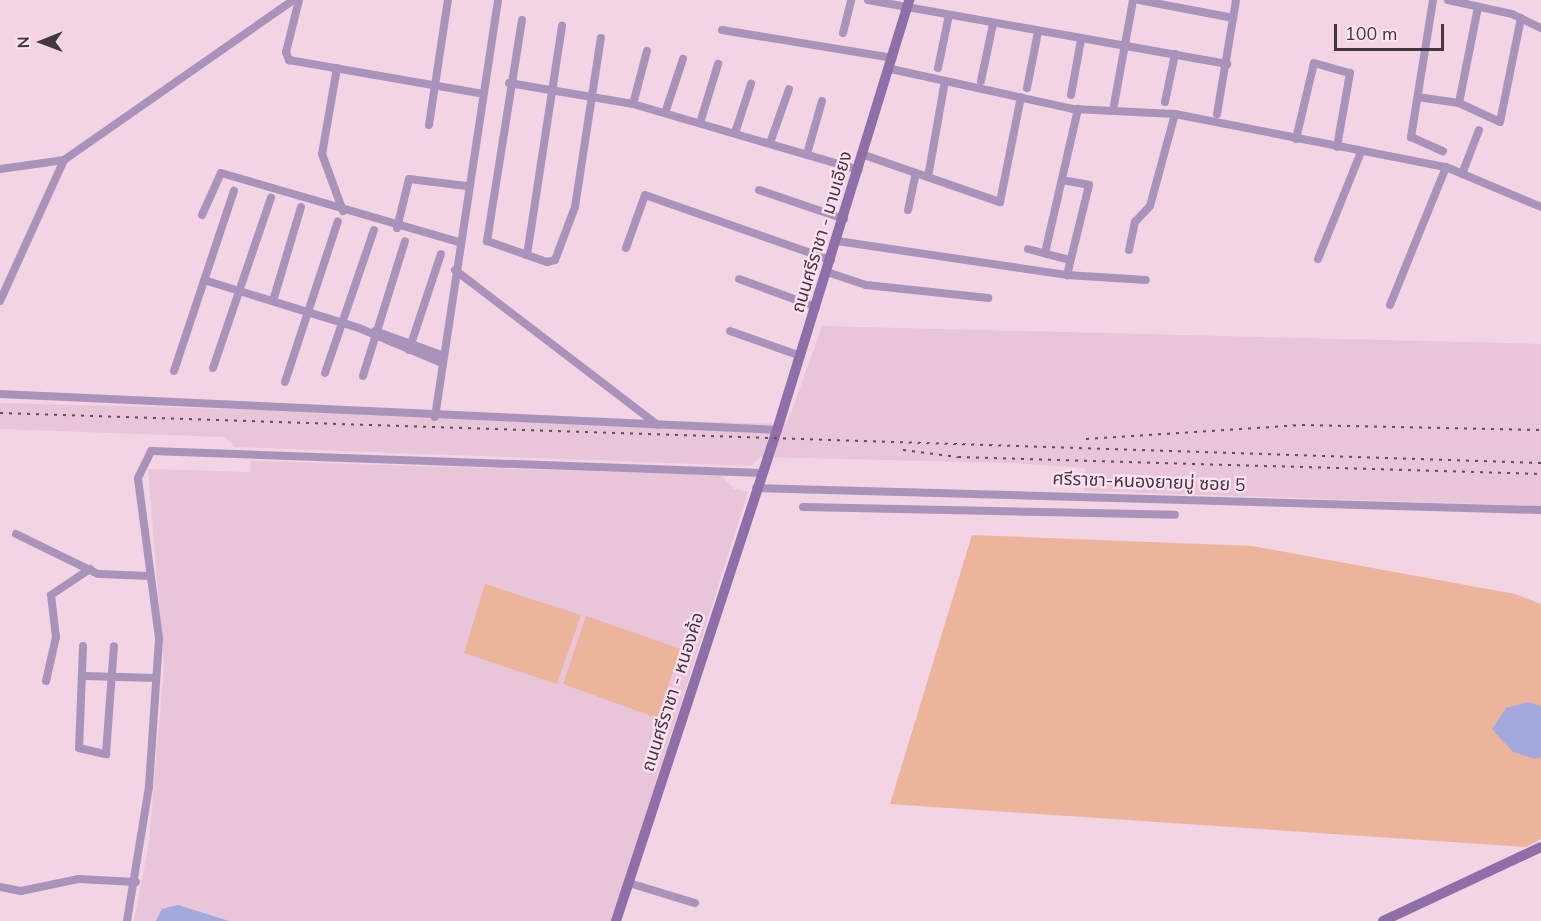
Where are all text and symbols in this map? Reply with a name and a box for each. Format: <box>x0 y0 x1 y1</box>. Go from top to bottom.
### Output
north arrow <box>12 12 72 72</box>
scale bar <box>1337 12 1446 50</box>
text: 100 m <box>1345 22 1397 46</box>
text: N <box>13 36 35 48</box>
street label: ถนนศรีราชา - มาบเอียง <box>787 148 857 316</box>
street label: ศรีราชา-หนองยายบู่ ซอย 5 <box>1052 468 1246 496</box>
street label: ถนนศรีราชา - หนองค้อ <box>637 610 709 774</box>

